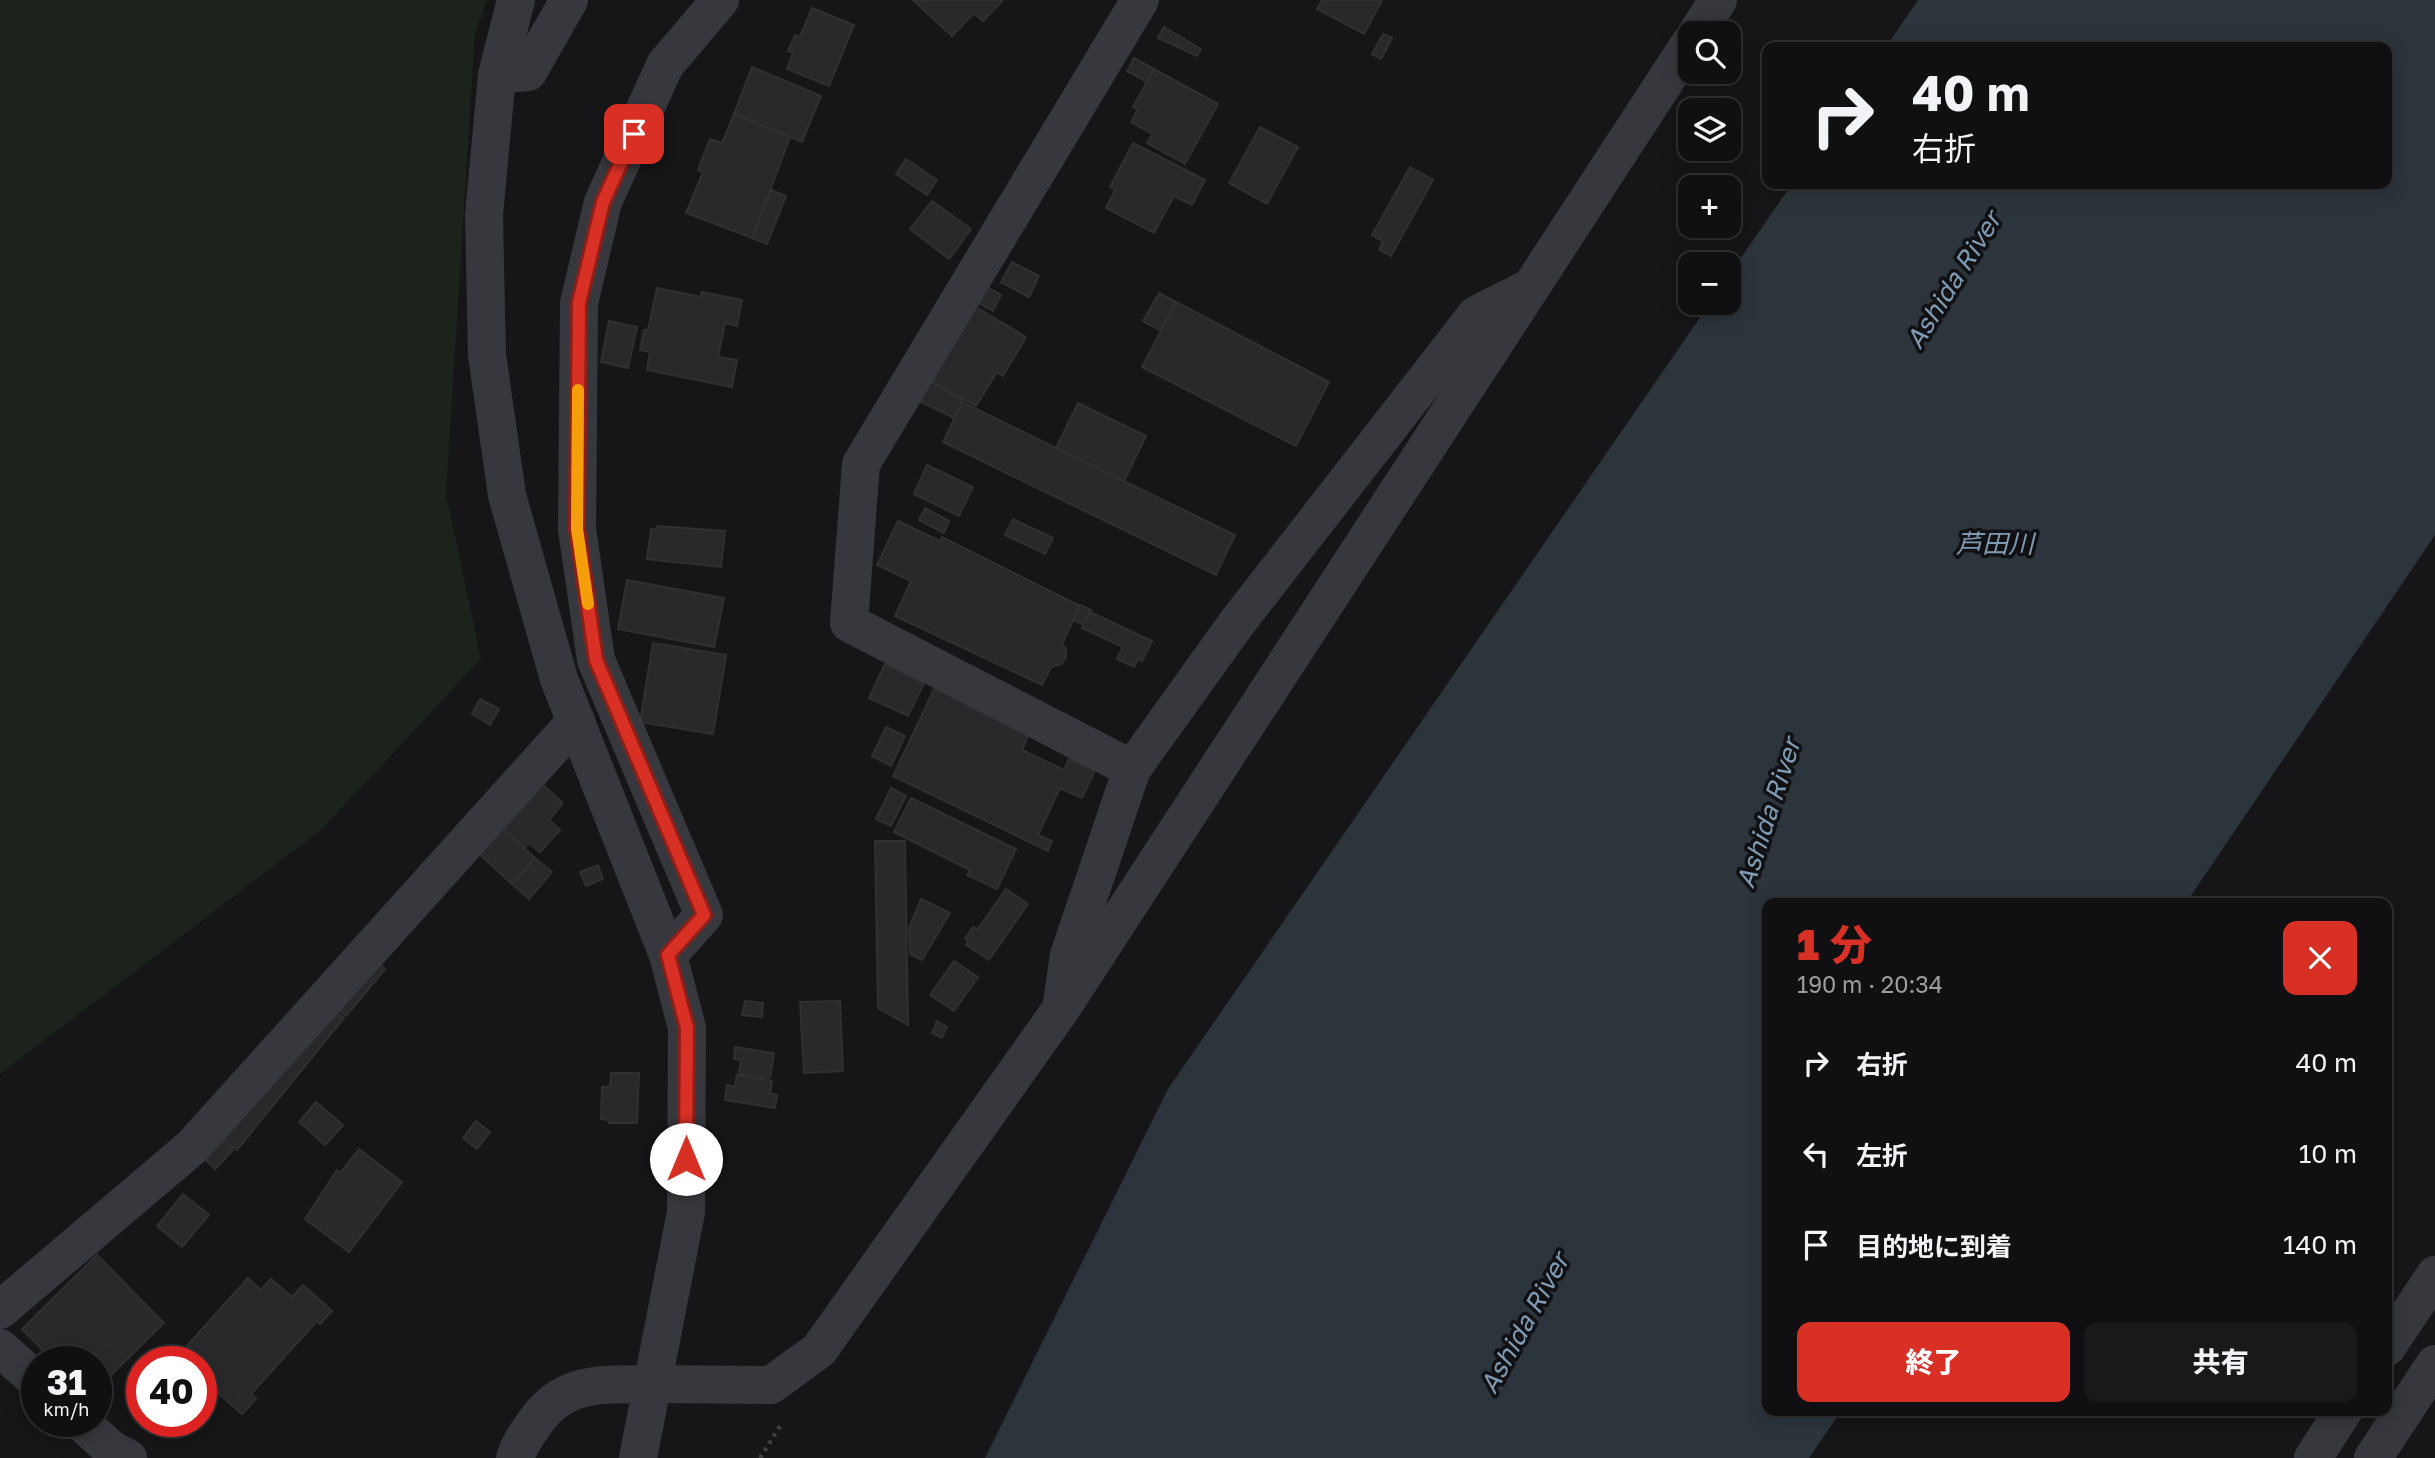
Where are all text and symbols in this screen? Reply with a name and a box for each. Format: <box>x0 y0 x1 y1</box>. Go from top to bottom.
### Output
map controls <box>1678 21 1741 315</box>
button: search <box>1678 21 1741 84</box>
text: 40 m <box>1912 63 2030 122</box>
icon: right <box>1797 70 1888 161</box>
button: layers <box>1678 98 1741 161</box>
pin <box>604 104 664 164</box>
icon: arrive <box>615 115 653 153</box>
text: 右折 <box>1912 129 1976 167</box>
button: + <box>1678 175 1741 238</box>
water label: Ashida River <box>1899 203 2009 354</box>
button: − <box>1678 252 1741 315</box>
water label: 芦田川 <box>1956 528 2037 559</box>
water label: Ashida River <box>1729 731 1808 892</box>
text: 1 分 <box>1797 919 1872 969</box>
button: close <box>2283 921 2357 995</box>
text: 190 m · 20:34 <box>1797 970 1943 998</box>
icon: right <box>1797 1044 1835 1082</box>
text: 40 m <box>2296 1047 2357 1078</box>
text: 右折 <box>1856 1049 1908 1080</box>
position arrow <box>649 1122 723 1196</box>
icon: left <box>1797 1135 1835 1173</box>
text: 10 m <box>2299 1138 2357 1169</box>
text: 左折 <box>1856 1140 1908 1171</box>
icon: arrive <box>1797 1226 1835 1264</box>
text: 140 m <box>2283 1229 2357 1260</box>
text: 目的地に到着 <box>1856 1231 2012 1262</box>
water label: Ashida River <box>1473 1244 1577 1398</box>
button: 終了 <box>1797 1322 2070 1402</box>
button: 共有 <box>2084 1322 2357 1402</box>
speed limit sign: 40 <box>126 1346 217 1437</box>
text: 31 <box>47 1361 86 1403</box>
text: km/h <box>44 1398 89 1420</box>

